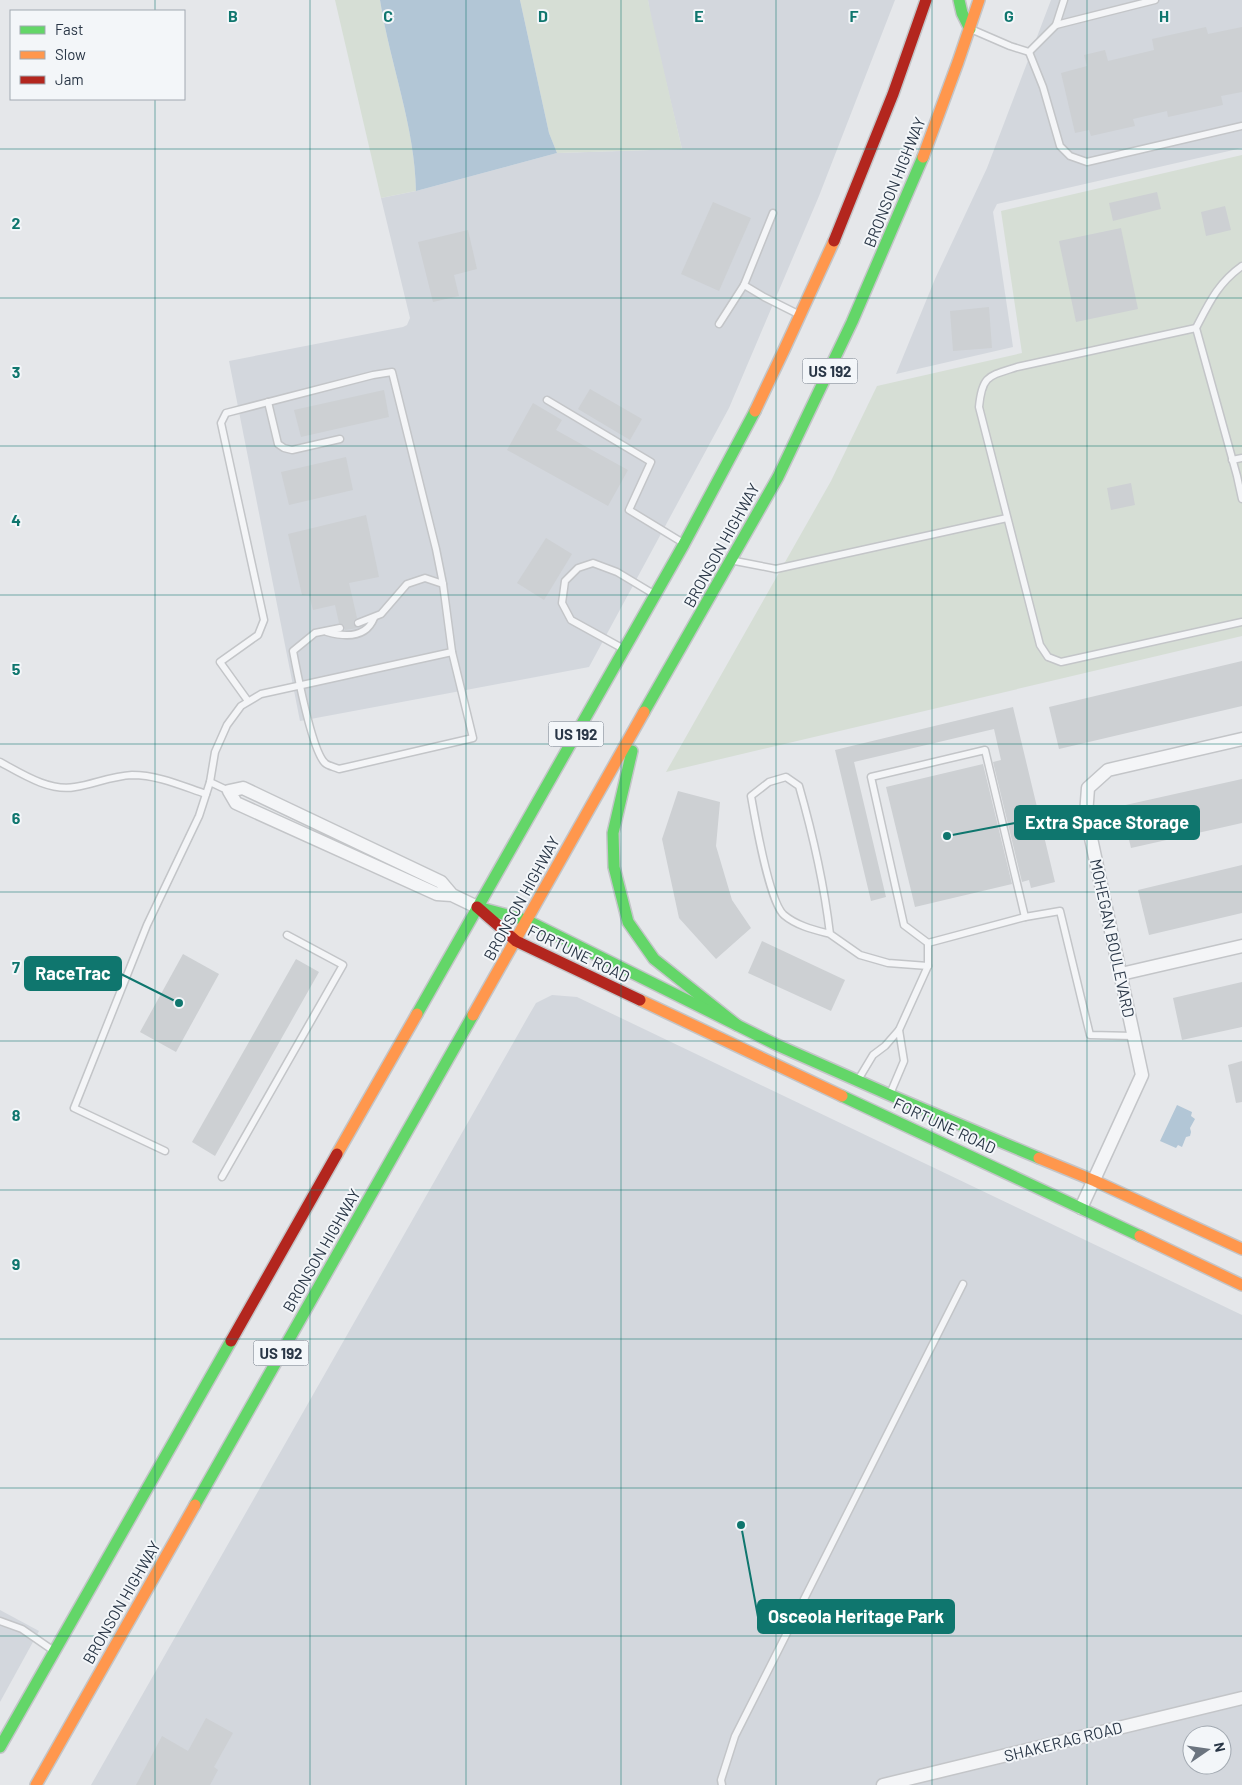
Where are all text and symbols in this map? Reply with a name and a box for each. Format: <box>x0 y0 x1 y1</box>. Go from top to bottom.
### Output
text: B <box>228 6 238 25</box>
text: C <box>383 6 393 25</box>
text: D <box>538 6 548 25</box>
text: E <box>694 6 704 25</box>
text: F <box>850 6 859 25</box>
text: G <box>1004 6 1014 25</box>
text: H <box>1159 6 1169 25</box>
legend <box>10 10 185 100</box>
text: Fast <box>55 20 83 38</box>
text: Slow <box>55 45 86 63</box>
text: Jam <box>55 70 84 88</box>
street label: BRONSON HIGHWAY <box>859 114 929 250</box>
text: 2 <box>12 213 21 232</box>
road number: US 192 <box>802 358 858 384</box>
text: 3 <box>12 362 20 381</box>
street label: BRONSON HIGHWAY <box>679 480 763 610</box>
text: 4 <box>11 510 21 529</box>
text: 5 <box>12 659 21 678</box>
road number: US 192 <box>548 722 604 746</box>
callout: Extra Space Storage <box>1015 806 1199 839</box>
text: 6 <box>12 808 21 827</box>
text: Extra Space Storage <box>1025 811 1189 833</box>
street label: BRONSON HIGHWAY <box>479 833 563 963</box>
street label: MOHEGAN BOULEVARD <box>1087 857 1139 1019</box>
street label: FORTUNE ROAD <box>525 920 633 986</box>
text: 7 <box>12 957 20 976</box>
callout: RaceTrac <box>25 957 121 990</box>
text: RaceTrac <box>35 962 111 984</box>
street label: FORTUNE ROAD <box>891 1093 999 1157</box>
text: 8 <box>12 1105 21 1124</box>
street label: BRONSON HIGHWAY <box>278 1185 364 1315</box>
text: 9 <box>12 1254 20 1273</box>
road number: US 192 <box>254 1340 308 1366</box>
street label: BRONSON HIGHWAY <box>78 1537 164 1667</box>
callout: Osceola Heritage Park <box>758 1600 954 1633</box>
text: Osceola Heritage Park <box>768 1605 944 1627</box>
street label: SHAKERAG ROAD <box>1002 1717 1124 1765</box>
north arrow <box>1182 1725 1232 1775</box>
text: N <box>1211 1741 1229 1753</box>

